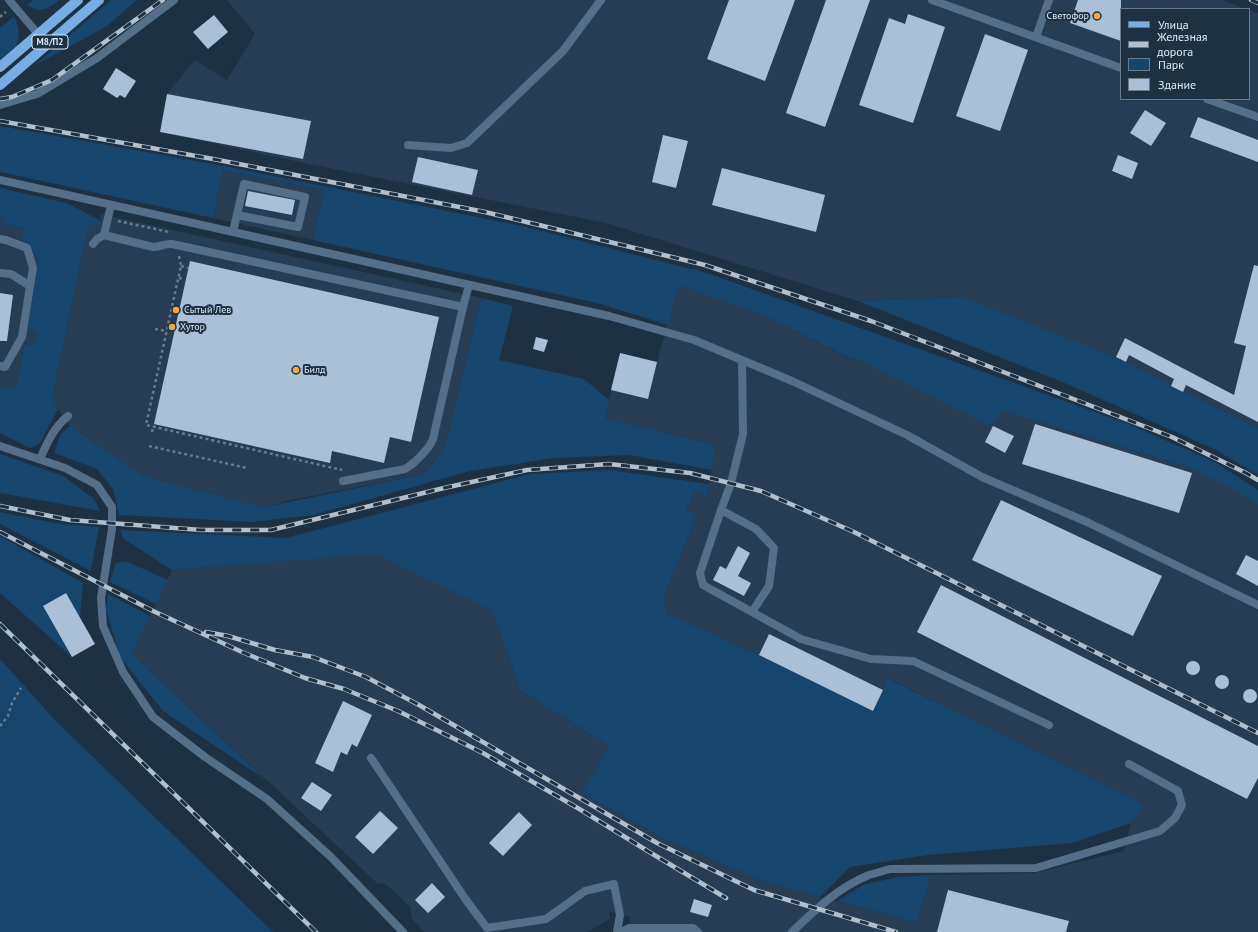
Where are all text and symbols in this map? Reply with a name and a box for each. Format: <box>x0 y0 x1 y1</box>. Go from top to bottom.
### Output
legend <box>1120 8 1250 100</box>
place label: Светофор <box>1046 10 1089 22</box>
marker: Светофор <box>1092 11 1102 21</box>
text: Улица <box>1158 17 1189 32</box>
text: Железная дорога <box>1157 29 1208 59</box>
road number: М8/П2 <box>32 35 68 49</box>
text: Парк <box>1158 57 1184 72</box>
text: Здание <box>1158 77 1196 92</box>
place label: Сытый Лев <box>184 304 231 316</box>
marker: Сытый Лев <box>171 305 181 315</box>
place label: Хутор <box>180 321 205 333</box>
marker: Хутор <box>167 322 177 332</box>
place label: Билд <box>304 364 325 376</box>
marker: Билд <box>291 365 301 375</box>

